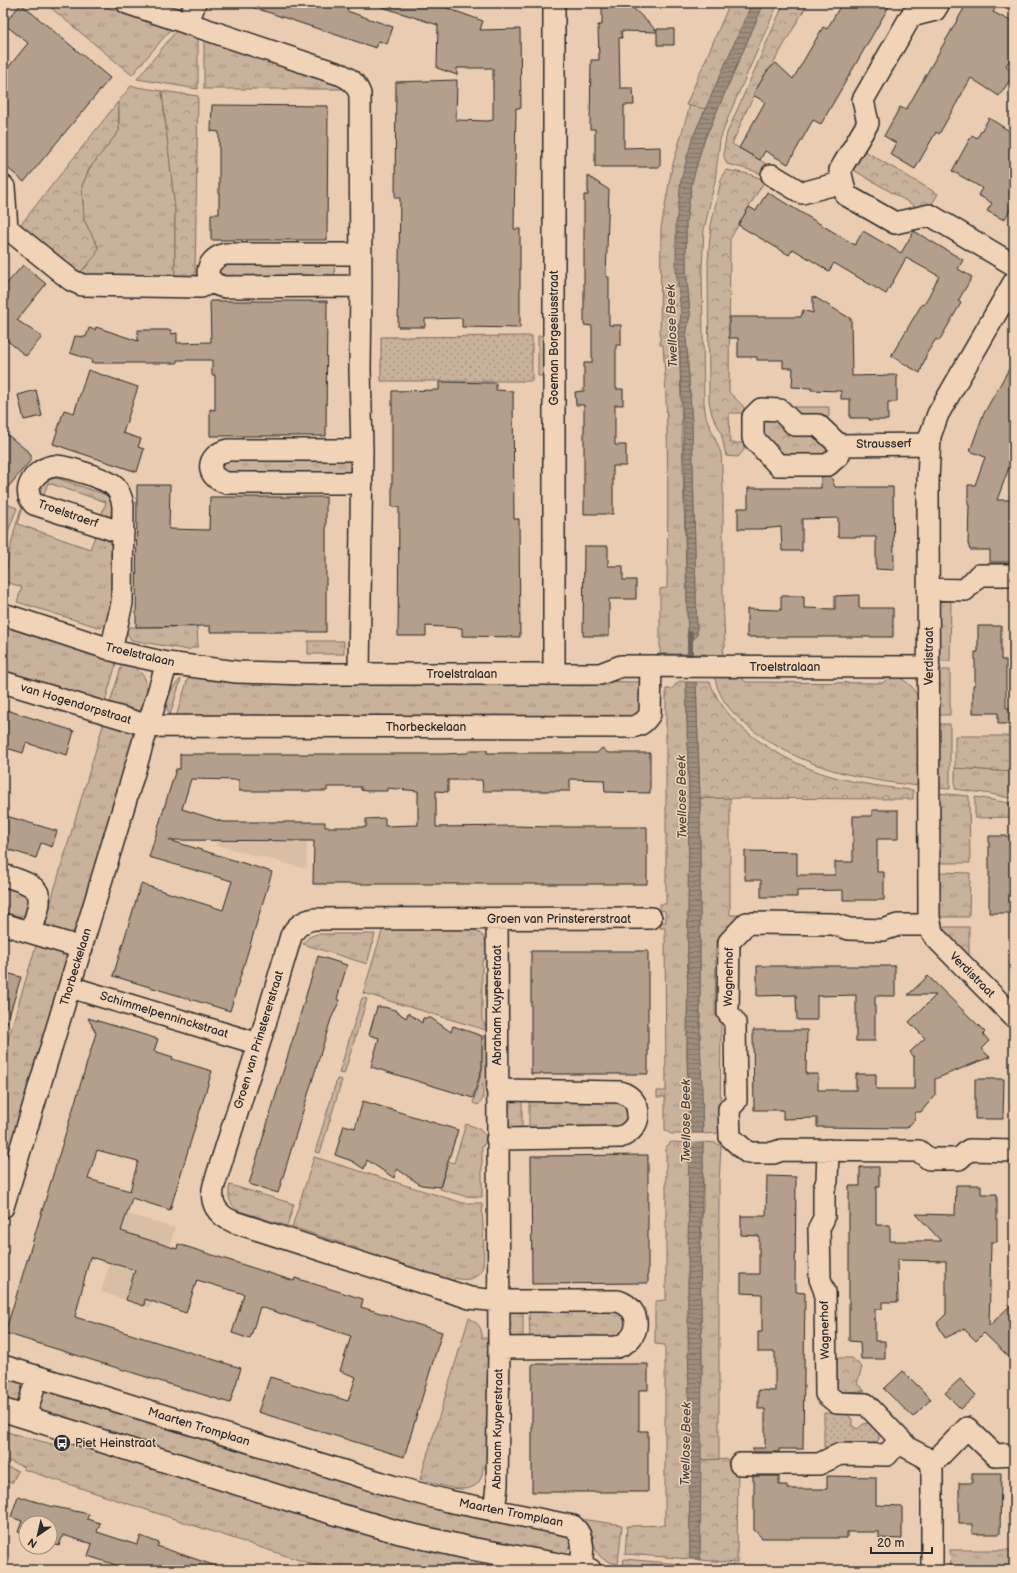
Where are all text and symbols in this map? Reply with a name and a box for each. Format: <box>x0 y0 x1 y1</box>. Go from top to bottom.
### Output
street label: Goeman Borgesiusstraat <box>547 270 562 406</box>
water label: Twellose Beek <box>663 283 681 368</box>
street label: Strausserf <box>856 436 912 452</box>
street label: Troelstraerf <box>36 497 100 531</box>
street label: Verdistraat <box>922 627 937 685</box>
street label: Troelstralaan <box>104 640 176 670</box>
street label: Troelstralaan <box>750 660 821 675</box>
street label: Troelstralaan <box>427 667 498 682</box>
street label: van Hogendorpstraat <box>18 680 133 728</box>
street label: Thorbeckelaan <box>386 720 467 735</box>
water label: Twellose Beek <box>673 754 691 839</box>
street label: Groen van Prinstererstraat <box>487 912 631 927</box>
street label: Thorbeckelaan <box>57 926 95 1008</box>
street label: Abraham Kuyperstraat <box>490 944 505 1065</box>
street label: Wagnerhof <box>721 947 737 1007</box>
street label: Verdistraat <box>946 949 998 1001</box>
street label: Groen van Prinstererstraat <box>231 969 287 1111</box>
street label: Schimmelpenninckstraat <box>98 988 230 1042</box>
water label: Twellose Beek <box>678 1078 694 1163</box>
street label: Wagnerhof <box>817 1300 833 1360</box>
street label: Abraham Kuyperstraat <box>489 1368 507 1489</box>
water label: Twellose Beek <box>677 1401 695 1486</box>
street label: Maarten Tromplaan <box>146 1404 252 1450</box>
bus stop icon: Piet Heinstraat <box>52 1433 72 1453</box>
place label: Piet Heinstraat <box>75 1436 156 1451</box>
street label: Maarten Tromplaan <box>458 1496 565 1531</box>
north arrow <box>18 1515 58 1555</box>
scale bar <box>871 1529 932 1555</box>
text: N <box>26 1535 40 1551</box>
text: 20 m <box>877 1536 904 1551</box>

